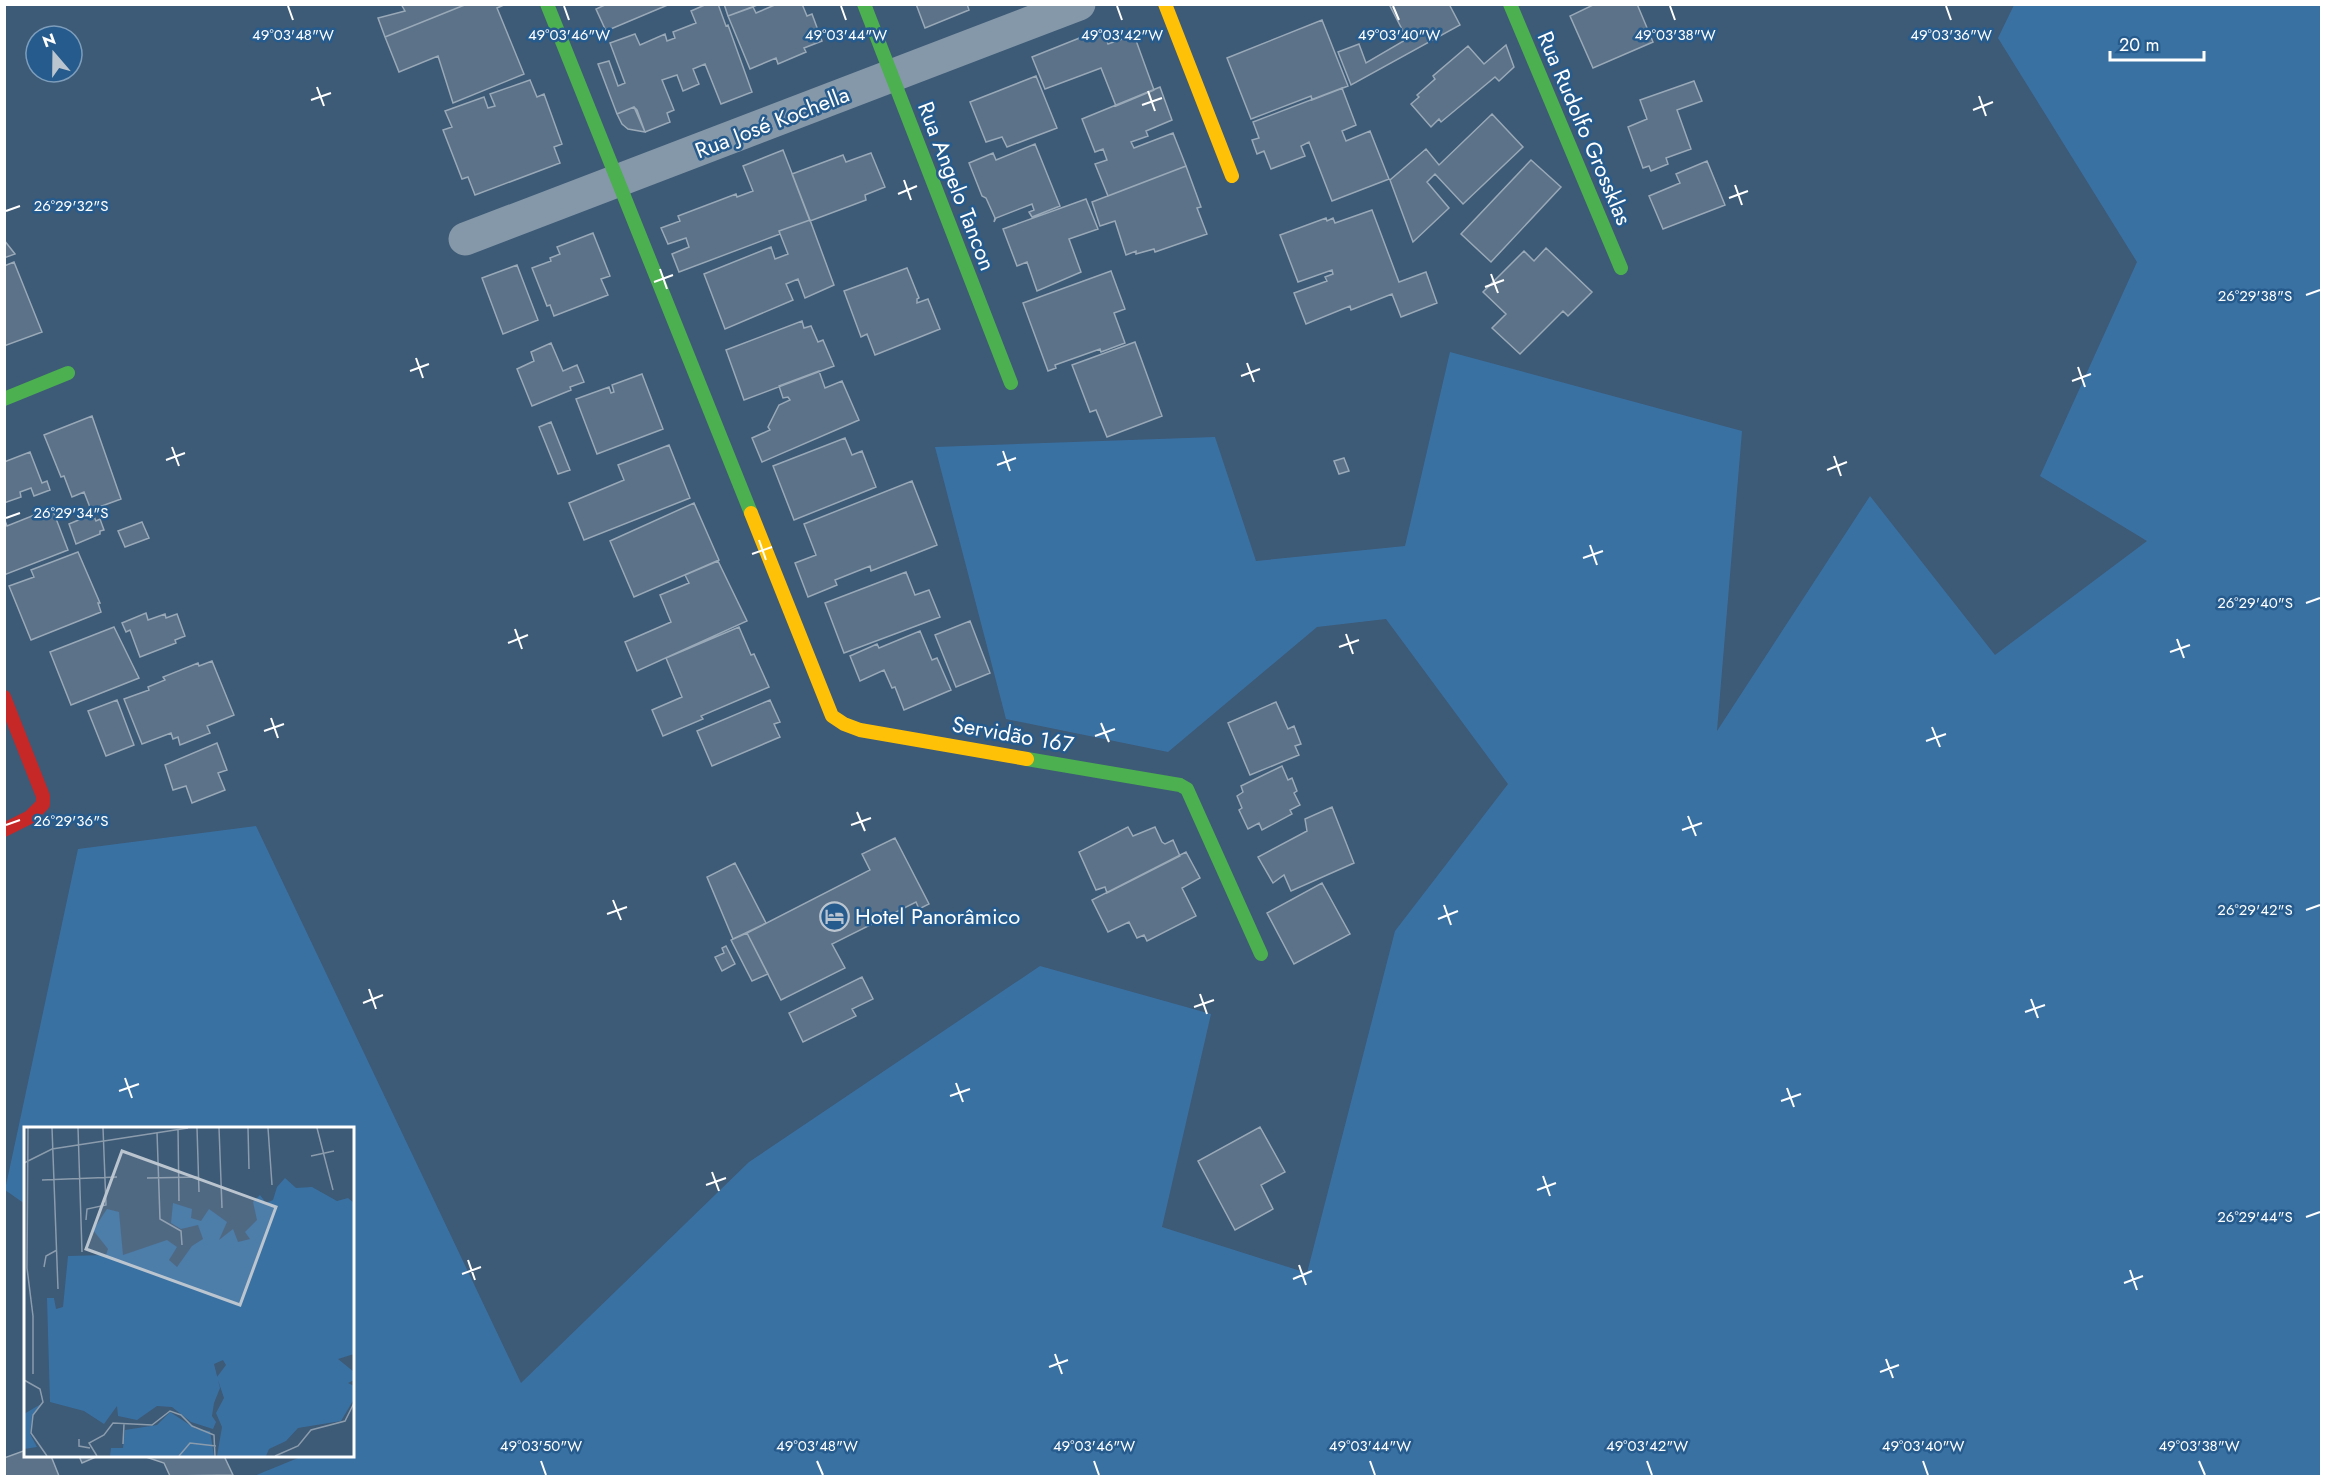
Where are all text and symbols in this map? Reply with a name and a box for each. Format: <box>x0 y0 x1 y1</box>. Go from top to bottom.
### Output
north arrow <box>24 24 84 84</box>
text: 49°03'48"W <box>252 24 334 46</box>
text: 49°03'46"W <box>528 24 610 46</box>
text: 49°03'44"W <box>805 24 887 46</box>
text: 49°03'42"W <box>1081 24 1163 46</box>
text: 49°03'40"W <box>1358 24 1440 46</box>
text: 49°03'38"W <box>1634 24 1716 46</box>
text: 49°03'36"W <box>1910 24 1992 46</box>
scale bar <box>2110 24 2204 62</box>
street label: Rua Rudolfo Grossklas <box>1530 26 1640 230</box>
text: N <box>39 27 59 53</box>
text: 20 m <box>2119 32 2159 58</box>
street label: Rua José Kochella <box>690 78 854 166</box>
street label: Rua Angelo Tancon <box>910 97 1004 275</box>
text: 26°29'32"S <box>34 195 108 217</box>
text: 26°29'38"S <box>2218 285 2292 307</box>
text: 26°29'34"S <box>34 502 108 524</box>
text: 26°29'40"S <box>2217 592 2293 614</box>
street label: Servidão 167 <box>950 708 1077 761</box>
text: 26°29'36"S <box>34 810 108 832</box>
text: 26°29'42"S <box>2217 899 2293 921</box>
hotel icon: Hotel Panorâmico <box>818 900 850 932</box>
place label: Hotel Panorâmico <box>855 900 1020 932</box>
inset map <box>24 1127 354 1457</box>
text: 26°29'44"S <box>2217 1206 2293 1228</box>
text: 49°03'50"W <box>500 1435 582 1457</box>
text: 49°03'48"W <box>776 1435 858 1457</box>
text: 49°03'46"W <box>1053 1435 1135 1457</box>
text: 49°03'44"W <box>1329 1435 1411 1457</box>
text: 49°03'42"W <box>1606 1435 1688 1457</box>
text: 49°03'40"W <box>1882 1435 1964 1457</box>
text: 49°03'38"W <box>2158 1435 2240 1457</box>

